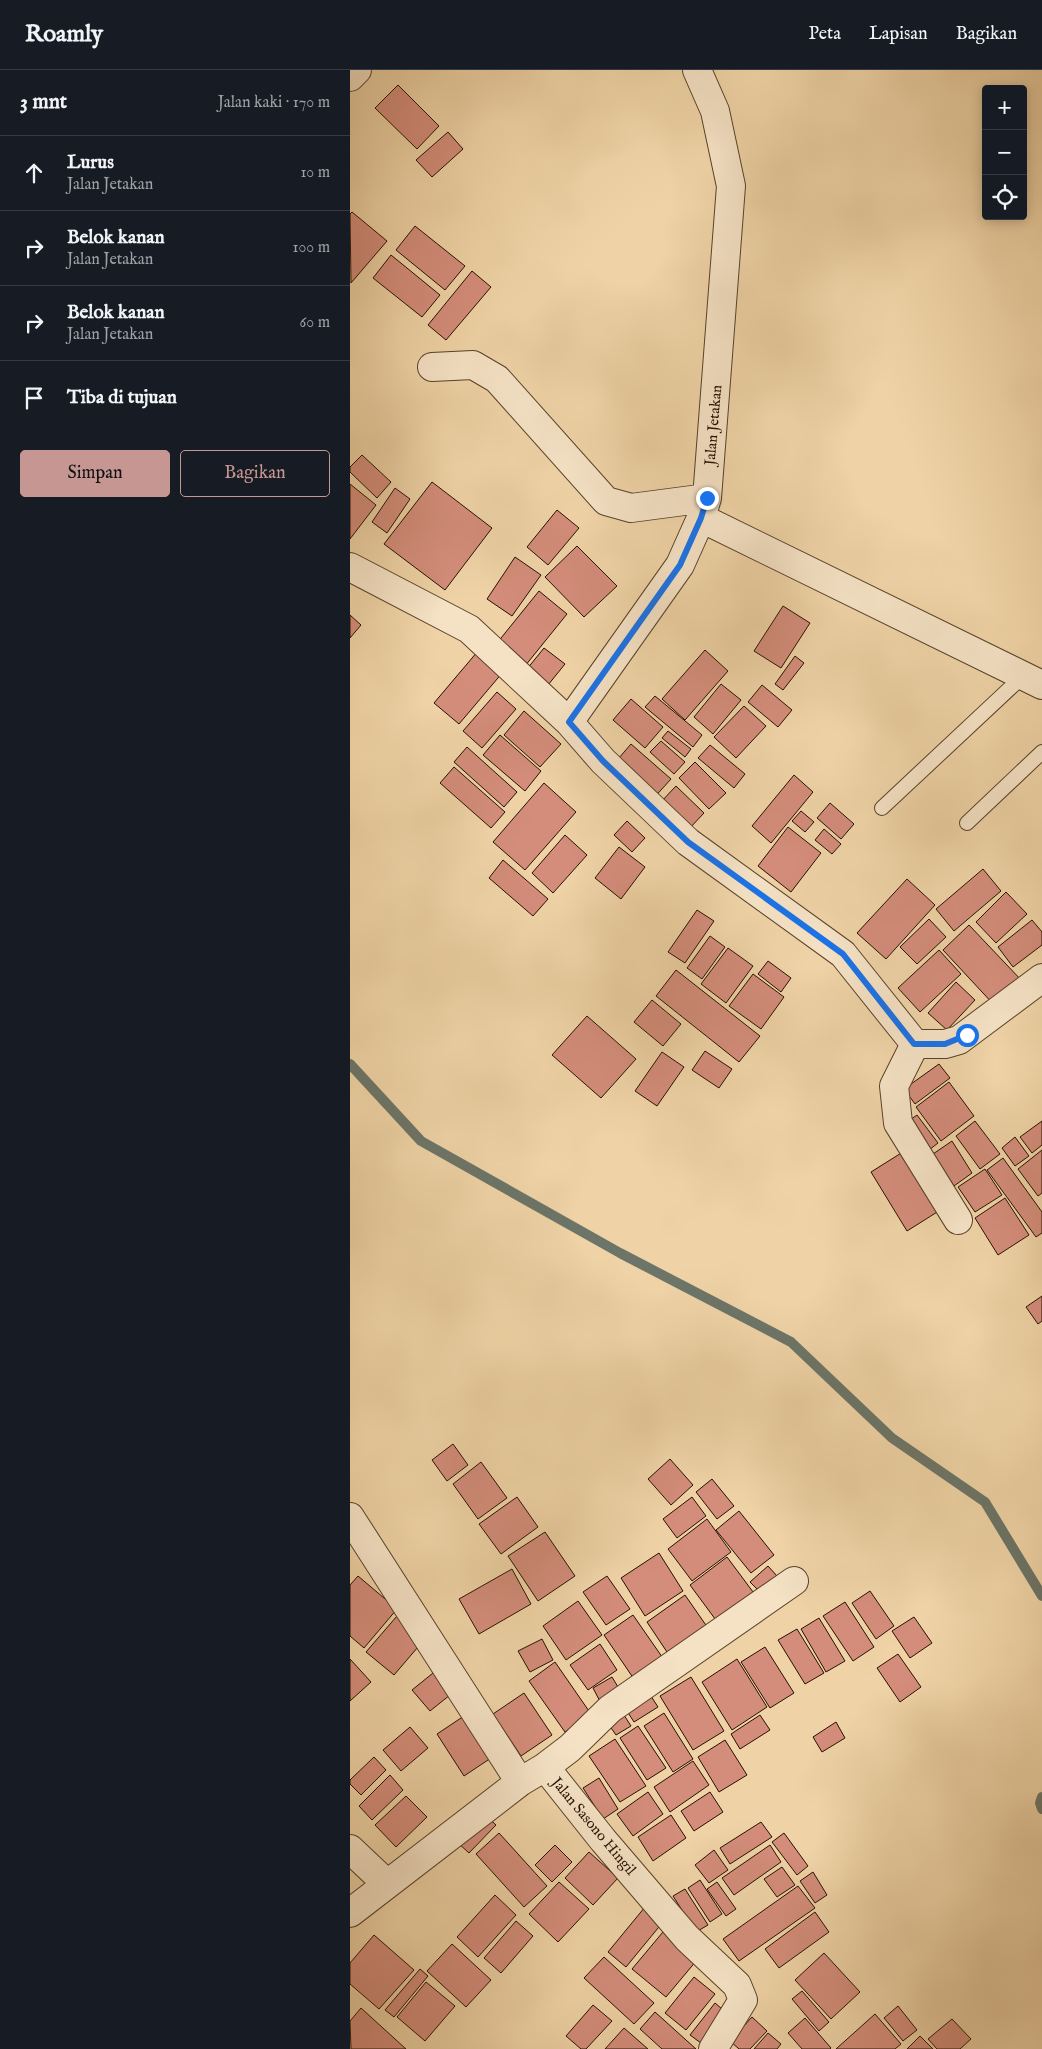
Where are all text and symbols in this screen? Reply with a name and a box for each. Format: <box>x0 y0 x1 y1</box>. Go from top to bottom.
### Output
text: Roamly <box>25 19 103 50</box>
text: Peta <box>809 23 841 46</box>
text: Lapisan <box>869 23 928 46</box>
text: Bagikan <box>956 23 1017 46</box>
map controls <box>982 85 1027 220</box>
button: + <box>982 85 1027 130</box>
text: 3 mnt <box>20 89 67 116</box>
text: Jalan kaki · 170 m <box>218 93 330 113</box>
button: − <box>982 130 1027 175</box>
text: Lurus <box>67 151 114 175</box>
icon: ahead <box>20 159 48 187</box>
text: 10 m <box>300 163 330 183</box>
text: Jalan Jetakan <box>67 175 153 195</box>
button: locate <box>982 175 1027 220</box>
text: Belok kanan <box>67 226 165 250</box>
icon: right <box>20 234 48 262</box>
text: 100 m <box>293 238 330 258</box>
text: Jalan Jetakan <box>67 250 153 270</box>
text: Belok kanan <box>67 301 165 325</box>
icon: right <box>20 309 48 337</box>
text: 60 m <box>300 313 330 333</box>
text: Jalan Jetakan <box>67 325 153 345</box>
icon: arrive <box>20 384 48 412</box>
street label: Jalan Jetakan <box>700 384 726 468</box>
text: Tiba di tujuan <box>67 386 177 410</box>
button: Simpan <box>20 450 170 497</box>
button: Bagikan <box>180 450 330 497</box>
route end <box>696 487 719 510</box>
route start <box>956 1024 979 1047</box>
street label: Jalan Sasono Hingil <box>546 1772 641 1880</box>

